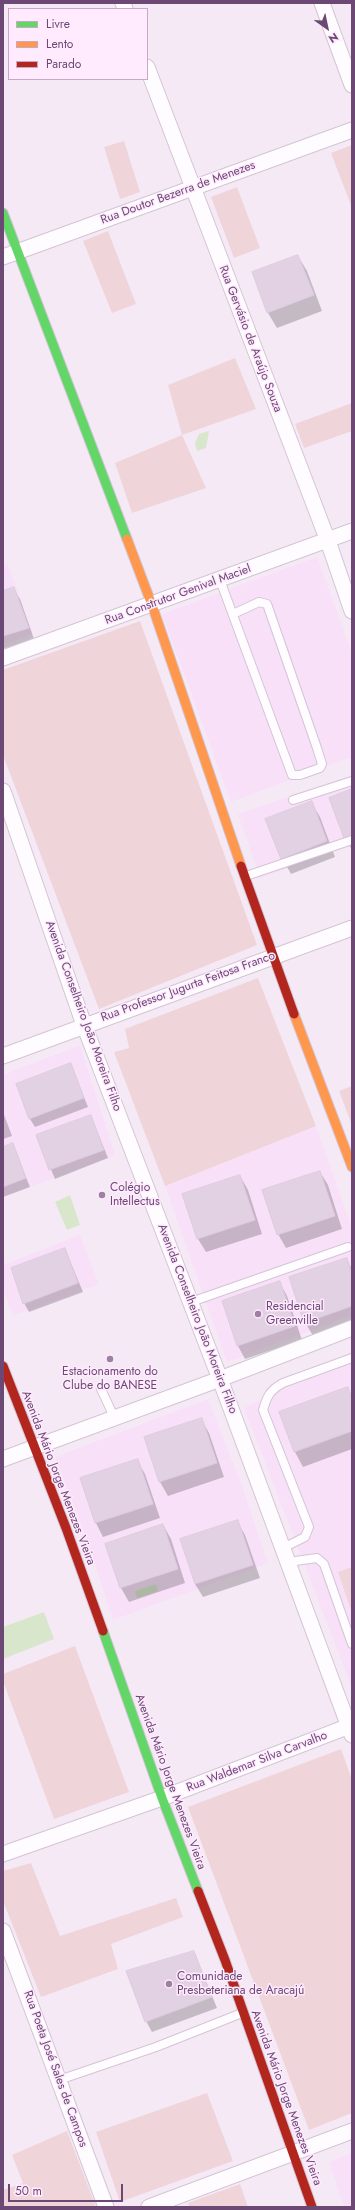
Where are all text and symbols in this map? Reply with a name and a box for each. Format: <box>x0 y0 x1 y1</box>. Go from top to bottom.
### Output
legend <box>8 8 148 80</box>
north arrow <box>307 8 347 48</box>
text: Livre <box>46 15 70 33</box>
text: N <box>326 29 342 47</box>
text: Lento <box>46 35 73 53</box>
text: Parado <box>46 55 81 73</box>
street label: Rua Doutor Bezerra de Menezes <box>99 158 257 228</box>
street label: Rua Gervásio de Araújo Souza <box>215 264 285 414</box>
street label: Rua Construtor Genival Maciel <box>103 562 253 628</box>
street label: Avenida Conselheiro João Moreira Filho <box>42 919 124 1113</box>
street label: Rua Professor Jugurta Feitosa Franco <box>99 949 277 1025</box>
place label: Colégio Intellectus <box>110 1181 160 1209</box>
marker: Colégio Intellectus <box>97 1190 107 1200</box>
street label: Avenida Conselheiro João Moreira Filho <box>154 1222 240 1416</box>
place label: Residencial Greenville <box>266 1300 324 1328</box>
marker: Residencial Greenville <box>253 1309 263 1319</box>
marker: Estacionamento do Clube do BANESE <box>105 1354 115 1364</box>
place label: Estacionamento do Clube do BANESE <box>62 1365 158 1393</box>
street label: Avenida Mário Jorge Menezes Vieira <box>18 1389 98 1567</box>
street label: Avenida Mário Jorge Menezes Vieira <box>132 1692 208 1872</box>
street label: Rua Waldemar Silva Carvalho <box>185 1728 329 1796</box>
place label: Comunidade Presbeteriana de Aracajú <box>177 1970 304 1998</box>
marker: Comunidade Presbeteriana de Aracajú <box>164 1979 174 1989</box>
street label: Rua Poeta José Sales de Campos <box>20 1989 90 2149</box>
street label: Avenida Mário Jorge Menezes Vieira <box>248 2008 324 2188</box>
scale bar <box>10 2176 125 2202</box>
text: 50 m <box>15 2182 42 2200</box>

